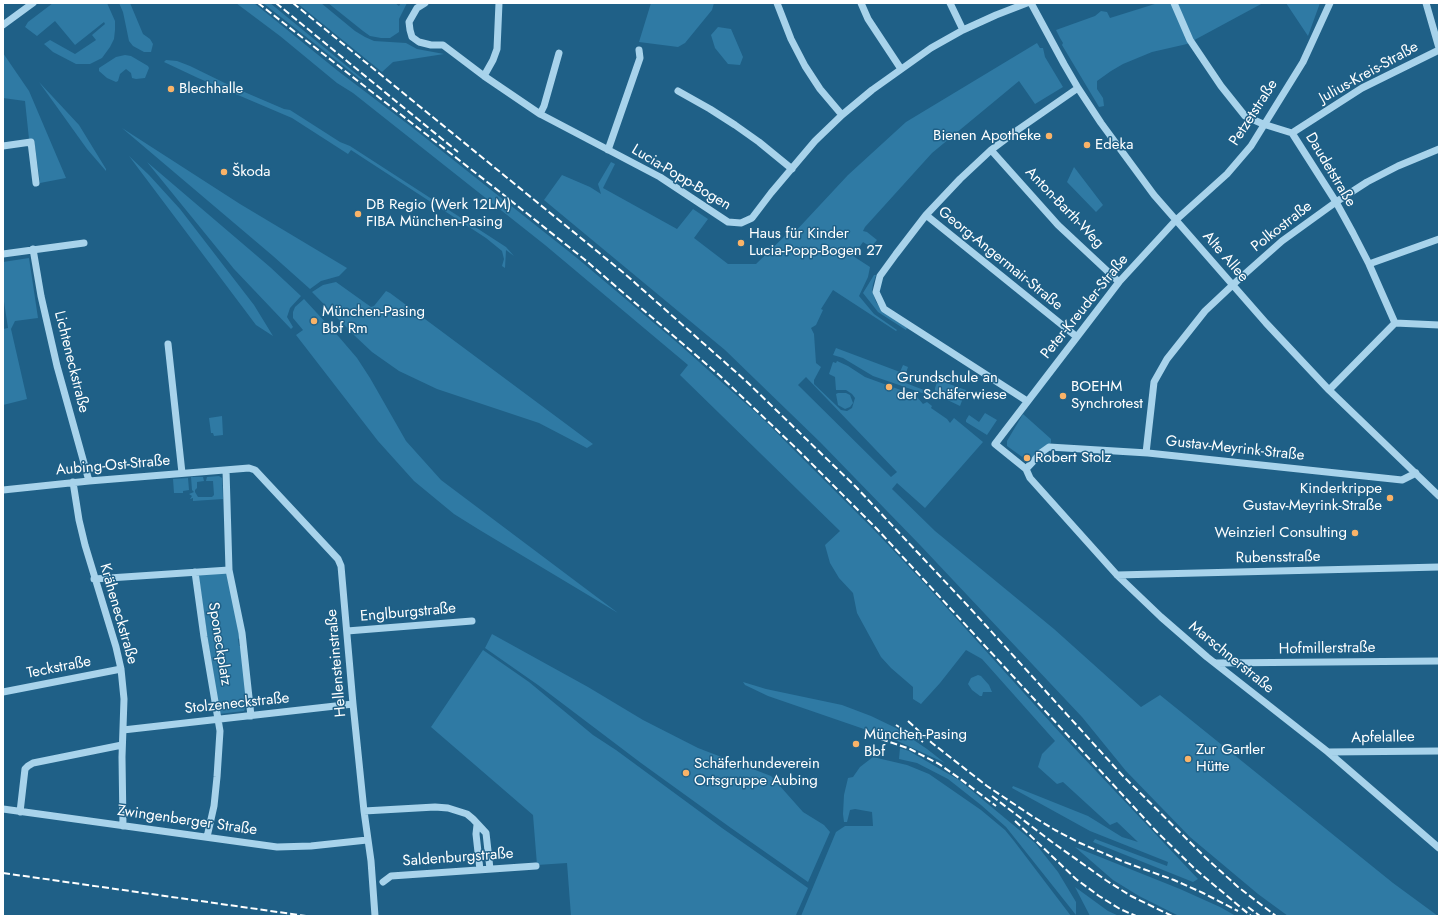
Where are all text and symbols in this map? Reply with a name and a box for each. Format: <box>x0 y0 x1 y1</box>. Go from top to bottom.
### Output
street label: Julius-Kreis-Straße <box>1316 38 1422 108</box>
street label: Petzetstraße <box>1226 77 1282 149</box>
place label: Blechhalle <box>179 80 243 98</box>
marker: Blechhalle <box>166 84 176 94</box>
place label: Bienen Apotheke <box>933 127 1041 145</box>
street label: Daudetstraße <box>1301 130 1359 210</box>
marker: Bienen Apotheke <box>1044 131 1054 141</box>
place label: Edeka <box>1095 136 1133 154</box>
marker: Edeka <box>1082 140 1092 150</box>
street label: Lucia-Popp-Bogen <box>628 141 734 215</box>
place label: Škoda <box>232 163 271 181</box>
street label: Anton-Barth-Weg <box>1021 164 1107 252</box>
marker: Škoda <box>219 167 229 177</box>
place label: DB Regio (Werk 12LM) FIBA München-Pasing <box>366 196 511 231</box>
street label: Polkostraße <box>1248 198 1316 256</box>
street label: Georg-Angermair-Straße <box>934 203 1066 315</box>
marker: DB Regio (Werk 12LM) FIBA München-Pasing <box>353 209 363 219</box>
place label: Haus für Kinder Lucia-Popp-Bogen 27 <box>749 225 883 260</box>
street label: Alte Allee <box>1198 228 1252 286</box>
marker: Haus für Kinder Lucia-Popp-Bogen 27 <box>736 238 746 248</box>
street label: Peter-Kreuder-Straße <box>1037 251 1133 363</box>
place label: München-Pasing Bbf Rm <box>322 303 425 338</box>
street label: Lichteneckstraße <box>50 309 92 415</box>
marker: München-Pasing Bbf Rm <box>309 316 319 326</box>
place label: Grundschule an der Schäferwiese <box>897 369 1007 404</box>
place label: BOEHM Synchrotest <box>1071 378 1143 413</box>
marker: Grundschule an der Schäferwiese <box>884 382 894 392</box>
marker: BOEHM Synchrotest <box>1058 391 1068 401</box>
street label: Gustav-Meyrink-Straße <box>1165 433 1305 465</box>
place label: Robert Stolz <box>1035 449 1111 467</box>
street label: Aubing-Ost-Straße <box>55 452 171 480</box>
marker: Robert Stolz <box>1022 453 1032 463</box>
place label: Kinderkrippe Gustav-Meyrink-Straße <box>1243 480 1382 515</box>
marker: Kinderkrippe Gustav-Meyrink-Straße <box>1385 493 1395 503</box>
place label: Weinzierl Consulting <box>1215 524 1347 542</box>
marker: Weinzierl Consulting <box>1350 528 1360 538</box>
street label: Rubensstraße <box>1236 548 1320 568</box>
street label: Kräheneckstraße <box>95 562 141 666</box>
street label: Englburgstraße <box>359 600 457 626</box>
street label: Sponeckplatz <box>204 601 234 687</box>
street label: Hellensteinstraße <box>323 608 351 718</box>
street label: Marschnerstraße <box>1185 618 1277 698</box>
street label: Hofmillerstraße <box>1278 639 1376 659</box>
street label: Teckstraße <box>25 653 93 683</box>
street label: Stolzeneckstraße <box>184 690 290 718</box>
place label: München-Pasing Bbf <box>864 726 967 761</box>
street label: Apfelallee <box>1351 728 1415 748</box>
marker: München-Pasing Bbf <box>851 739 861 749</box>
place label: Zur Gartler Hütte <box>1196 741 1265 776</box>
marker: Zur Gartler Hütte <box>1183 754 1193 764</box>
place label: Schäferhundeverein Ortsgruppe Aubing <box>694 755 820 790</box>
marker: Schäferhundeverein Ortsgruppe Aubing <box>681 768 691 778</box>
street label: Zwingenberger Straße <box>116 802 258 840</box>
street label: Saldenburgstraße <box>402 845 514 871</box>

